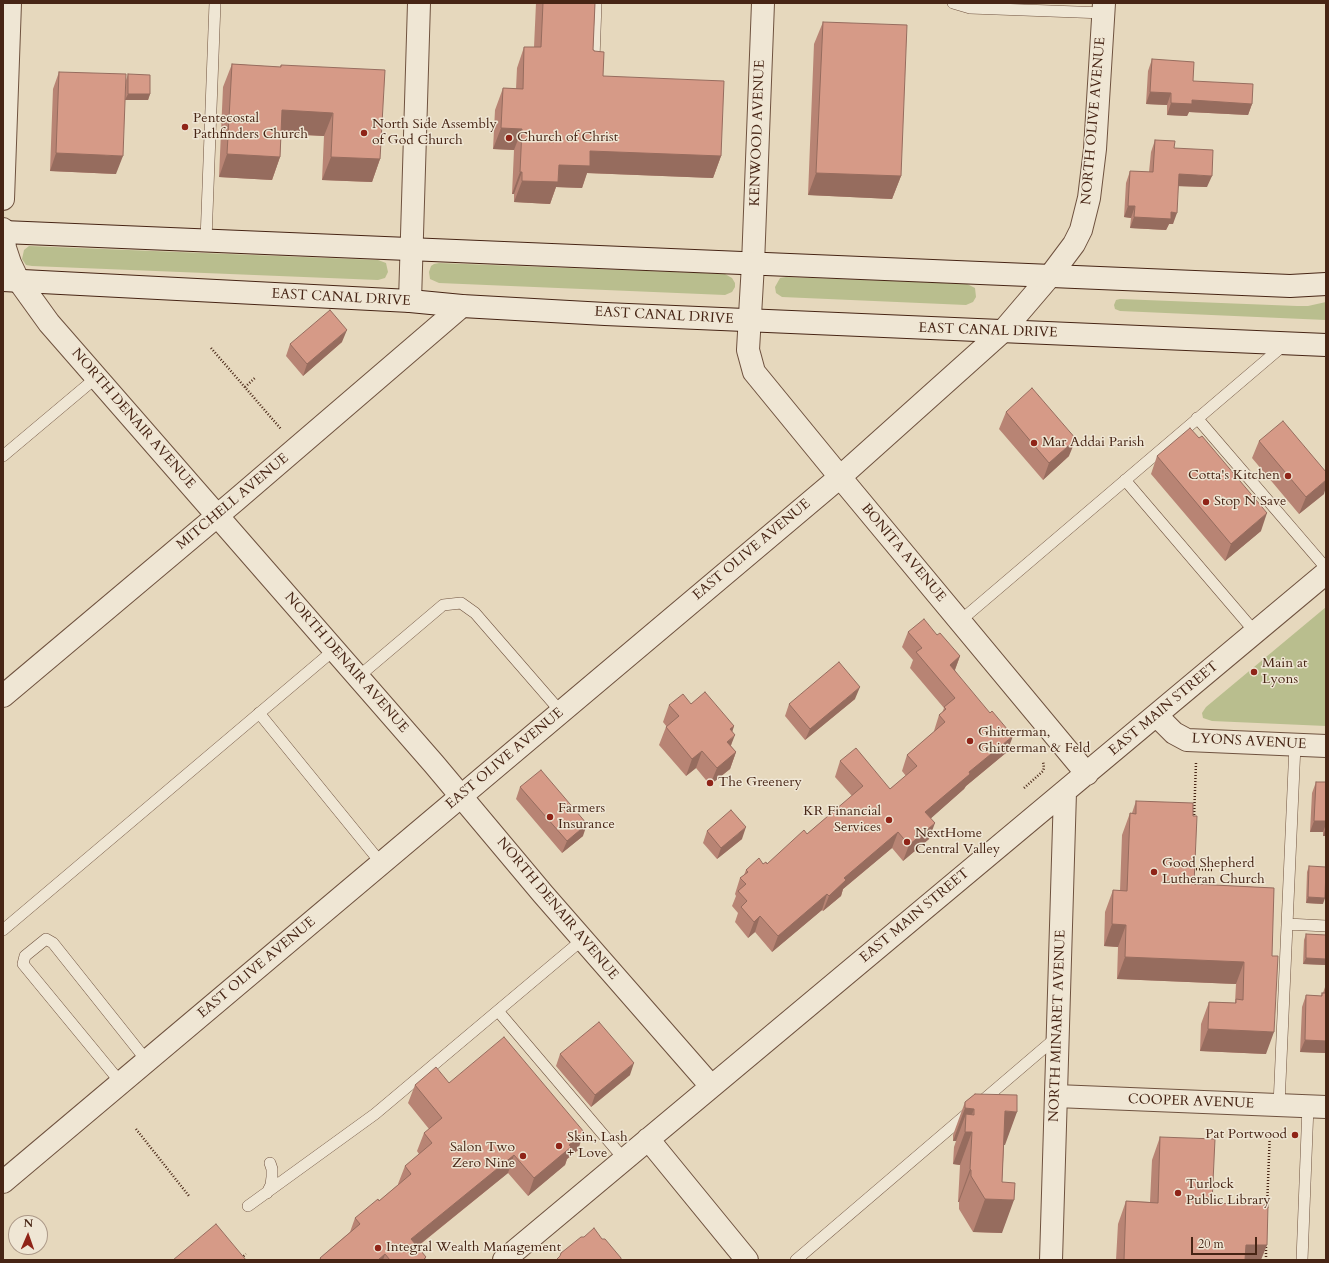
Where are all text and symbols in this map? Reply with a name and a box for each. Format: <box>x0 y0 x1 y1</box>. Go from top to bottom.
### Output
street label: NORTH OLIVE AVENUE <box>1078 36 1110 206</box>
street label: KENWOOD AVENUE <box>747 59 769 207</box>
place label: Pentecostal Pathfinders Church <box>193 111 308 144</box>
place label: North Side Assembly of God Church <box>372 117 497 150</box>
marker: Pentecostal Pathfinders Church <box>180 122 190 132</box>
marker: North Side Assembly of God Church <box>359 128 369 138</box>
place label: Church of Christ <box>517 130 618 146</box>
marker: Church of Christ <box>504 133 514 143</box>
street label: EAST CANAL DRIVE <box>271 286 411 310</box>
street label: EAST CANAL DRIVE <box>594 304 734 328</box>
street label: EAST CANAL DRIVE <box>918 320 1058 342</box>
street label: NORTH DENAIR AVENUE <box>67 345 199 493</box>
place label: Mar Addai Parish <box>1042 435 1144 451</box>
marker: Mar Addai Parish <box>1029 438 1039 448</box>
street label: MITCHELL AVENUE <box>174 450 292 554</box>
place label: Cotta's Kitchen <box>1188 468 1280 484</box>
marker: Cotta's Kitchen <box>1283 471 1293 481</box>
place label: Stop N Save <box>1214 494 1286 510</box>
street label: EAST OLIVE AVENUE <box>690 496 814 604</box>
marker: Stop N Save <box>1201 497 1211 507</box>
street label: BONITA AVENUE <box>857 500 949 606</box>
street label: NORTH DENAIR AVENUE <box>280 589 412 737</box>
place label: Main at Lyons <box>1262 656 1307 688</box>
street label: EAST MAIN STREET <box>1106 658 1222 760</box>
marker: Main at Lyons <box>1249 667 1259 677</box>
street label: EAST OLIVE AVENUE <box>443 705 567 813</box>
place label: Ghitterman, Ghitterman & Feld <box>978 725 1090 758</box>
street label: LYONS AVENUE <box>1191 731 1307 753</box>
marker: Ghitterman, Ghitterman & Feld <box>965 736 975 746</box>
place label: The Greenery <box>718 775 802 791</box>
marker: The Greenery <box>705 778 715 788</box>
place label: Farmers Insurance <box>558 801 615 834</box>
place label: KR Financial Services <box>803 804 881 836</box>
marker: Farmers Insurance <box>545 812 555 822</box>
marker: KR Financial Services <box>884 815 894 825</box>
place label: NextHome Central Valley <box>915 826 1000 858</box>
street label: NORTH DENAIR AVENUE <box>493 834 621 984</box>
marker: NextHome Central Valley <box>902 837 912 847</box>
place label: Good Shepherd Lutheran Church <box>1162 856 1265 888</box>
street label: EAST MAIN STREET <box>857 865 973 967</box>
marker: Good Shepherd Lutheran Church <box>1149 867 1159 877</box>
street label: EAST OLIVE AVENUE <box>195 914 319 1022</box>
street label: NORTH MINARET AVENUE <box>1046 929 1070 1123</box>
street label: COOPER AVENUE <box>1128 1091 1254 1113</box>
place label: Pat Portwood <box>1205 1127 1287 1143</box>
place label: Skin, Lash + Love <box>567 1130 628 1162</box>
marker: Pat Portwood <box>1290 1130 1300 1140</box>
place label: Salon Two Zero Nine <box>450 1140 515 1172</box>
marker: Skin, Lash + Love <box>554 1141 564 1151</box>
marker: Salon Two Zero Nine <box>518 1151 528 1161</box>
place label: Turlock Public Library <box>1186 1177 1271 1210</box>
marker: Turlock Public Library <box>1173 1188 1183 1198</box>
north arrow <box>8 1215 48 1255</box>
text: N <box>23 1216 33 1231</box>
scale bar <box>1193 1229 1259 1255</box>
text: 20 m <box>1198 1236 1224 1252</box>
place label: Integral Wealth Management <box>386 1240 561 1256</box>
marker: Integral Wealth Management <box>373 1243 383 1253</box>

